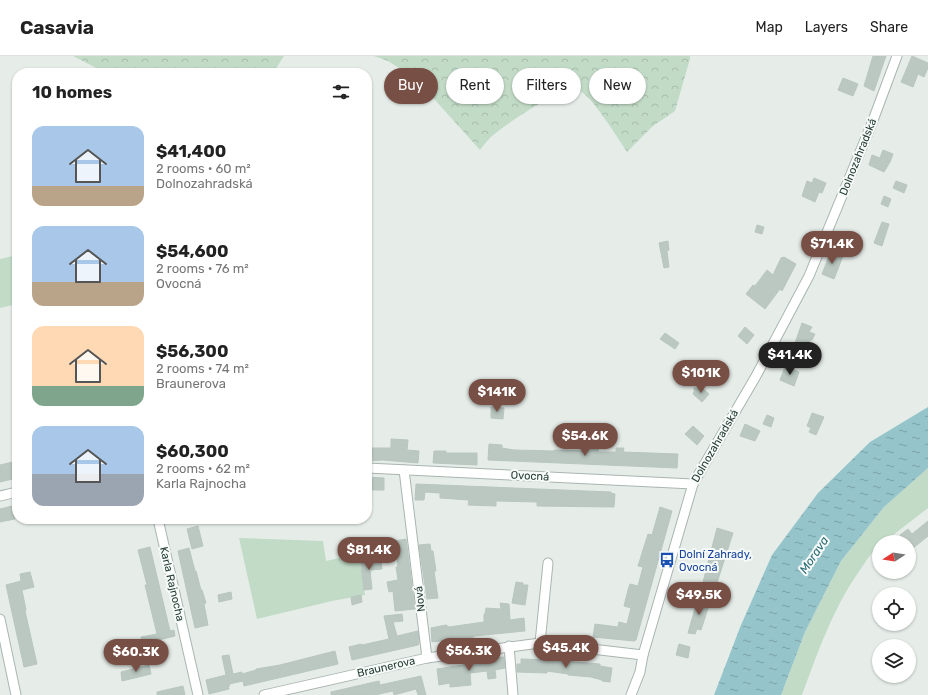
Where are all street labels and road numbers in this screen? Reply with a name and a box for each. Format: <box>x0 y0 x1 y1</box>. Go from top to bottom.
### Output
street label: Dolnozahradská <box>837 117 879 197</box>
street label: Dolnozahradská <box>689 407 741 485</box>
street label: Ovocná <box>510 469 550 483</box>
street label: Karla Rajnocha <box>157 545 187 623</box>
street label: Nová <box>412 585 428 613</box>
street label: Braunerova <box>356 654 416 680</box>

